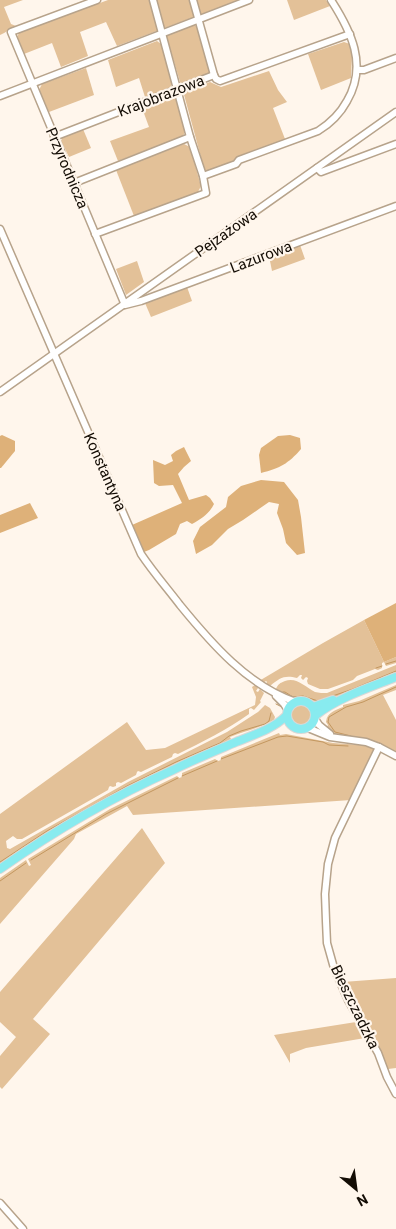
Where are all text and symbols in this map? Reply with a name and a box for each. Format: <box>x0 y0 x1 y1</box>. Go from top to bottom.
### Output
street label: Krajobrazowa <box>115 71 207 121</box>
street label: Przyrodnicza <box>42 125 92 211</box>
street label: Pejzażowa <box>191 205 261 261</box>
street label: Lazurowa <box>227 237 295 277</box>
street label: Konstantyna <box>80 430 130 514</box>
street label: Bieszczadzka <box>327 962 383 1052</box>
north arrow <box>331 1164 381 1214</box>
text: N <box>354 1191 371 1210</box>

